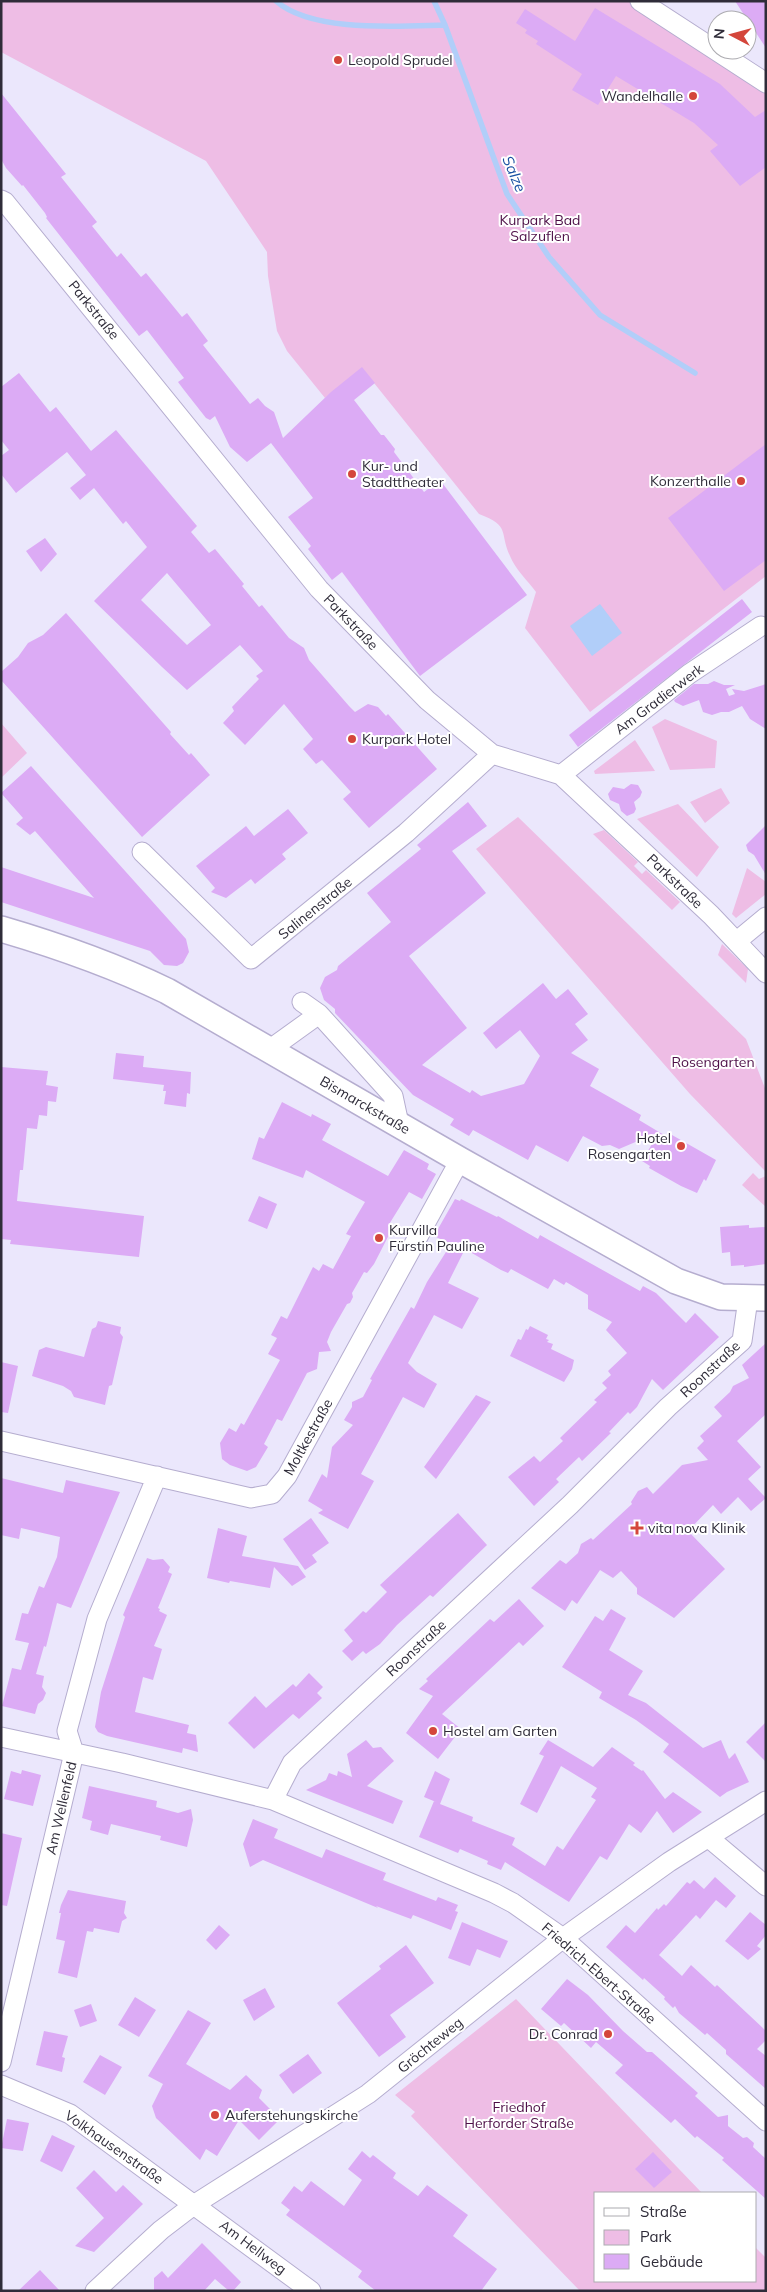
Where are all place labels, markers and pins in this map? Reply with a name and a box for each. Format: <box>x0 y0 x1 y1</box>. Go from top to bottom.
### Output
place label: Leopold Sprudel <box>348 51 453 69</box>
marker: Leopold Sprudel <box>332 54 344 66</box>
place label: Wandelhalle <box>601 87 683 105</box>
marker: Wandelhalle <box>687 90 699 102</box>
place label: Kur- und Stadttheater <box>362 457 445 491</box>
marker: Kur- und Stadttheater <box>346 468 358 480</box>
place label: Konzerthalle <box>650 472 731 490</box>
marker: Konzerthalle <box>735 475 747 487</box>
place label: Kurpark Hotel <box>362 730 451 748</box>
marker: Kurpark Hotel <box>346 733 358 745</box>
place label: Hotel Rosengarten <box>588 1129 671 1163</box>
marker: Hotel Rosengarten <box>675 1140 687 1152</box>
place label: Kurvilla Fürstin Pauline <box>389 1221 485 1255</box>
marker: Kurvilla Fürstin Pauline <box>373 1232 385 1244</box>
place label: vita nova Klinik <box>648 1519 746 1537</box>
marker: vita nova Klinik <box>630 1521 644 1535</box>
place label: Hostel am Garten <box>443 1722 557 1740</box>
marker: Hostel am Garten <box>427 1725 439 1737</box>
place label: Dr. Conrad <box>529 2025 598 2043</box>
marker: Dr. Conrad <box>602 2028 614 2040</box>
place label: Auferstehungskirche <box>225 2106 358 2124</box>
marker: Auferstehungskirche <box>209 2109 221 2121</box>

